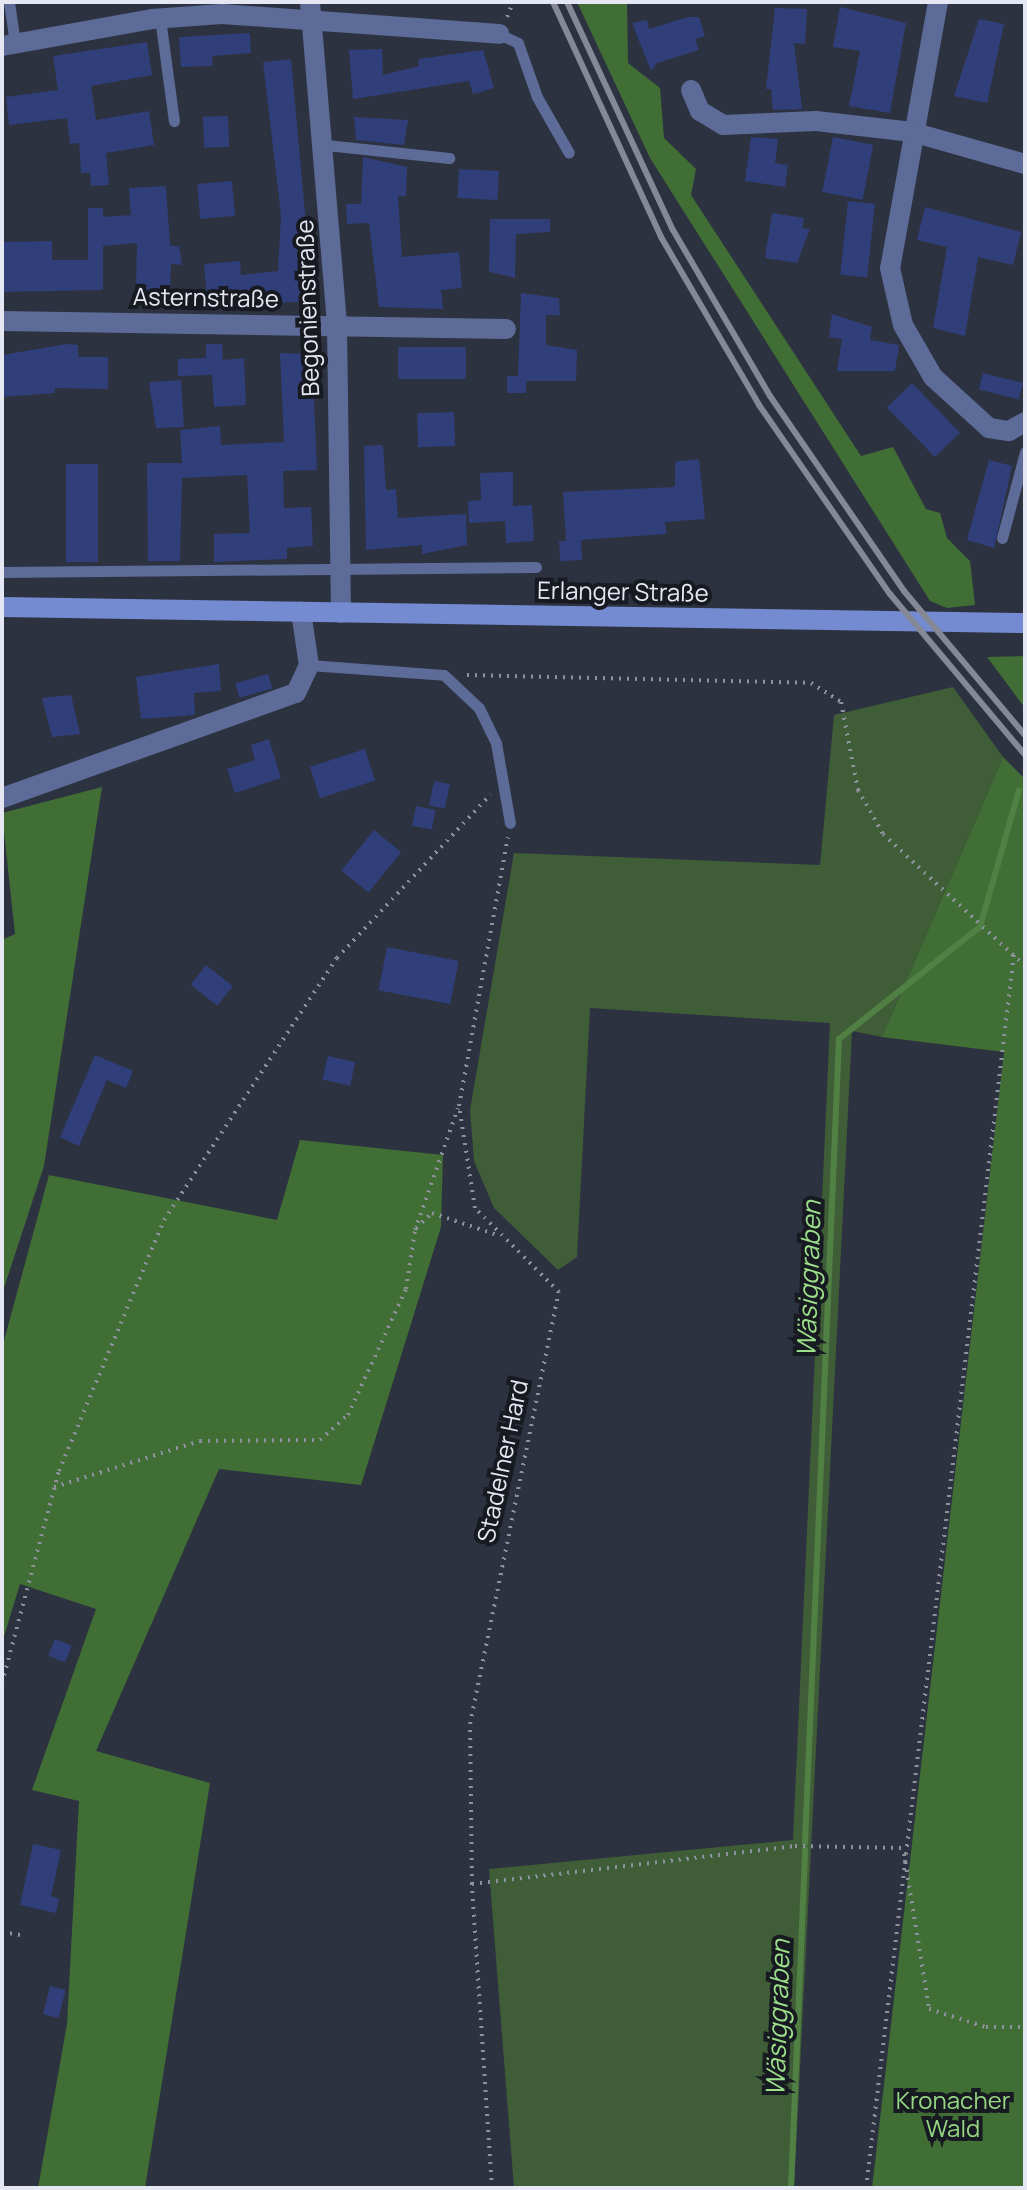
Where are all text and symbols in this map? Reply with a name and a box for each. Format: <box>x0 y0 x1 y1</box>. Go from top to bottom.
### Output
street label: Begonienstraße <box>290 219 324 397</box>
street label: Asternstraße <box>133 281 279 313</box>
street label: Erlanger Straße <box>537 575 709 607</box>
water label: Wäsiggraben <box>791 1200 827 1358</box>
street label: Stadelner Hard <box>471 1377 533 1545</box>
water label: Wäsiggraben <box>760 1939 796 2097</box>
park label: Kronacher Wald <box>896 2086 1010 2142</box>

